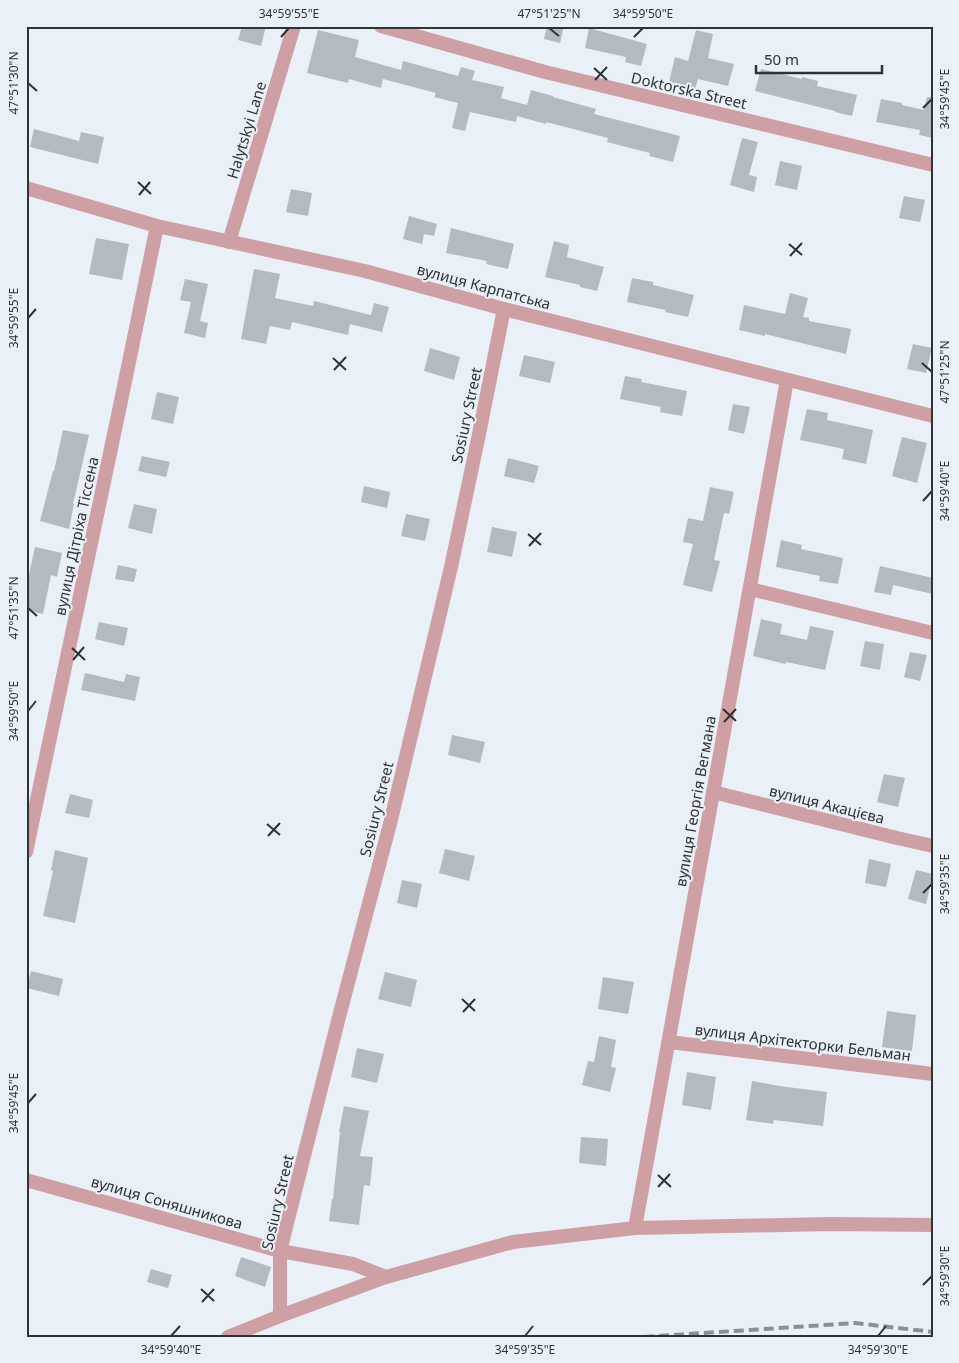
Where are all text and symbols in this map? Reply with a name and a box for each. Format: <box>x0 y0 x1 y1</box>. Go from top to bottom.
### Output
text: 34°59'55"E <box>259 5 319 22</box>
text: 47°51'25"N <box>517 5 581 22</box>
text: 34°59'50"E <box>613 5 673 22</box>
scale bar <box>756 42 883 74</box>
text: 50 m <box>764 49 799 69</box>
text: 47°51'30"N <box>5 51 22 115</box>
street label: Doktorska Street <box>629 67 749 113</box>
text: 34°59'45"E <box>936 69 953 129</box>
street label: Halytskyi Lane <box>222 79 270 181</box>
street label: вулиця Карпатська <box>415 259 553 313</box>
text: 34°59'55"E <box>5 288 22 348</box>
text: 47°51'25"N <box>936 340 953 404</box>
street label: Sosiury Street <box>446 365 486 465</box>
street label: вулиця Дітріха Тіссена <box>49 455 103 617</box>
text: 34°59'40"E <box>936 461 953 521</box>
text: 47°51'35"N <box>5 576 22 640</box>
text: 34°59'50"E <box>5 681 22 741</box>
street label: вулиця Георгія Вегмана <box>670 714 720 888</box>
street label: Sosiury Street <box>355 759 398 859</box>
street label: вулиця Акацієва <box>767 780 887 828</box>
text: 34°59'35"E <box>936 854 953 914</box>
street label: вулиця Архітекторки Бельман <box>694 1019 912 1065</box>
text: 34°59'45"E <box>5 1073 22 1133</box>
street label: Sosiury Street <box>256 1152 298 1252</box>
street label: вулиця Соняшникова <box>89 1171 245 1233</box>
text: 34°59'30"E <box>936 1246 953 1306</box>
text: 34°59'40"E <box>141 1341 201 1358</box>
text: 34°59'35"E <box>495 1341 555 1358</box>
text: 34°59'30"E <box>848 1341 908 1358</box>

